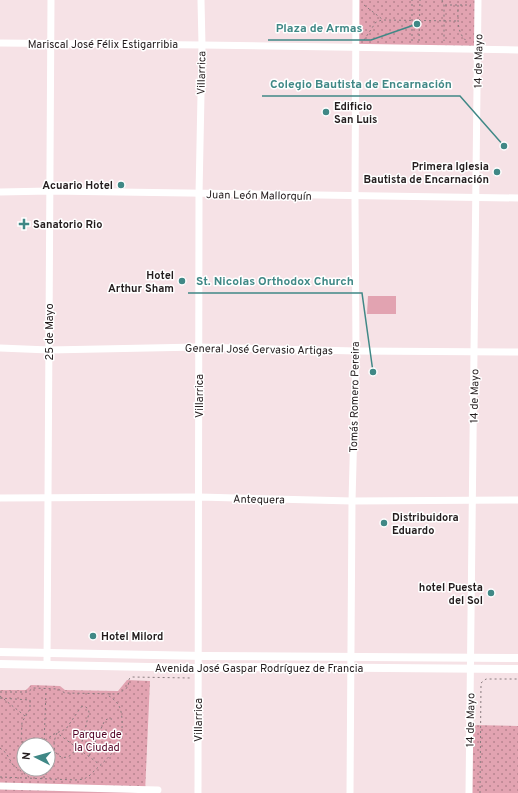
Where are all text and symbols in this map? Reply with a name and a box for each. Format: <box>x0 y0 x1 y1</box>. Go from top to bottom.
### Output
callout: Plaza de Armas <box>268 16 371 40</box>
text: Plaza de Armas <box>276 21 362 37</box>
street label: 14 de Mayo <box>472 34 486 88</box>
street label: Mariscal José Félix Estigarribia <box>28 38 178 52</box>
street label: Villarrica <box>195 51 209 95</box>
callout: Colegio Bautista de Encarnación <box>262 72 460 96</box>
text: Colegio Bautista de Encarnación <box>270 77 452 93</box>
place label: Edificio San Luis <box>334 100 377 127</box>
marker: Edificio San Luis <box>321 107 331 117</box>
place label: Primera Iglesia Bautista de Encarnación <box>363 160 489 187</box>
marker: Primera Iglesia Bautista de Encarnación <box>492 167 502 177</box>
place label: Acuario Hotel <box>42 179 113 193</box>
marker: Acuario Hotel <box>116 180 126 190</box>
street label: Juan León Mallorquín <box>206 188 312 204</box>
marker: Sanatorio Rio <box>18 218 30 230</box>
place label: Sanatorio Rio <box>33 218 102 232</box>
place label: Hotel Arthur Sham <box>108 269 174 296</box>
callout: St. Nicolas Orthodox Church <box>188 269 362 293</box>
text: St. Nicolas Orthodox Church <box>196 274 354 290</box>
marker: Hotel Arthur Sham <box>177 276 187 286</box>
street label: 25 de Mayo <box>43 303 57 361</box>
street label: Tomás Romero Pereira <box>347 341 363 453</box>
street label: General José Gervasio Artigas <box>185 342 333 358</box>
street label: 14 de Mayo <box>468 369 482 423</box>
street label: Villarrica <box>193 374 207 418</box>
street label: Antequera <box>233 493 285 507</box>
place label: Distribuidora Eduardo <box>392 511 459 538</box>
marker: Distribuidora Eduardo <box>379 518 389 528</box>
place label: hotel Puesta del Sol <box>419 581 483 608</box>
marker: hotel Puesta del Sol <box>486 588 496 598</box>
place label: Hotel Milord <box>101 630 163 644</box>
marker: Hotel Milord <box>88 631 98 641</box>
street label: Avenida José Gaspar Rodríguez de Francia <box>155 662 364 676</box>
street label: 14 de Mayo <box>464 693 478 747</box>
street label: Villarrica <box>192 698 206 742</box>
park label: Parque de la Ciudad <box>72 728 122 755</box>
north arrow <box>16 737 56 777</box>
text: N <box>20 751 34 761</box>

